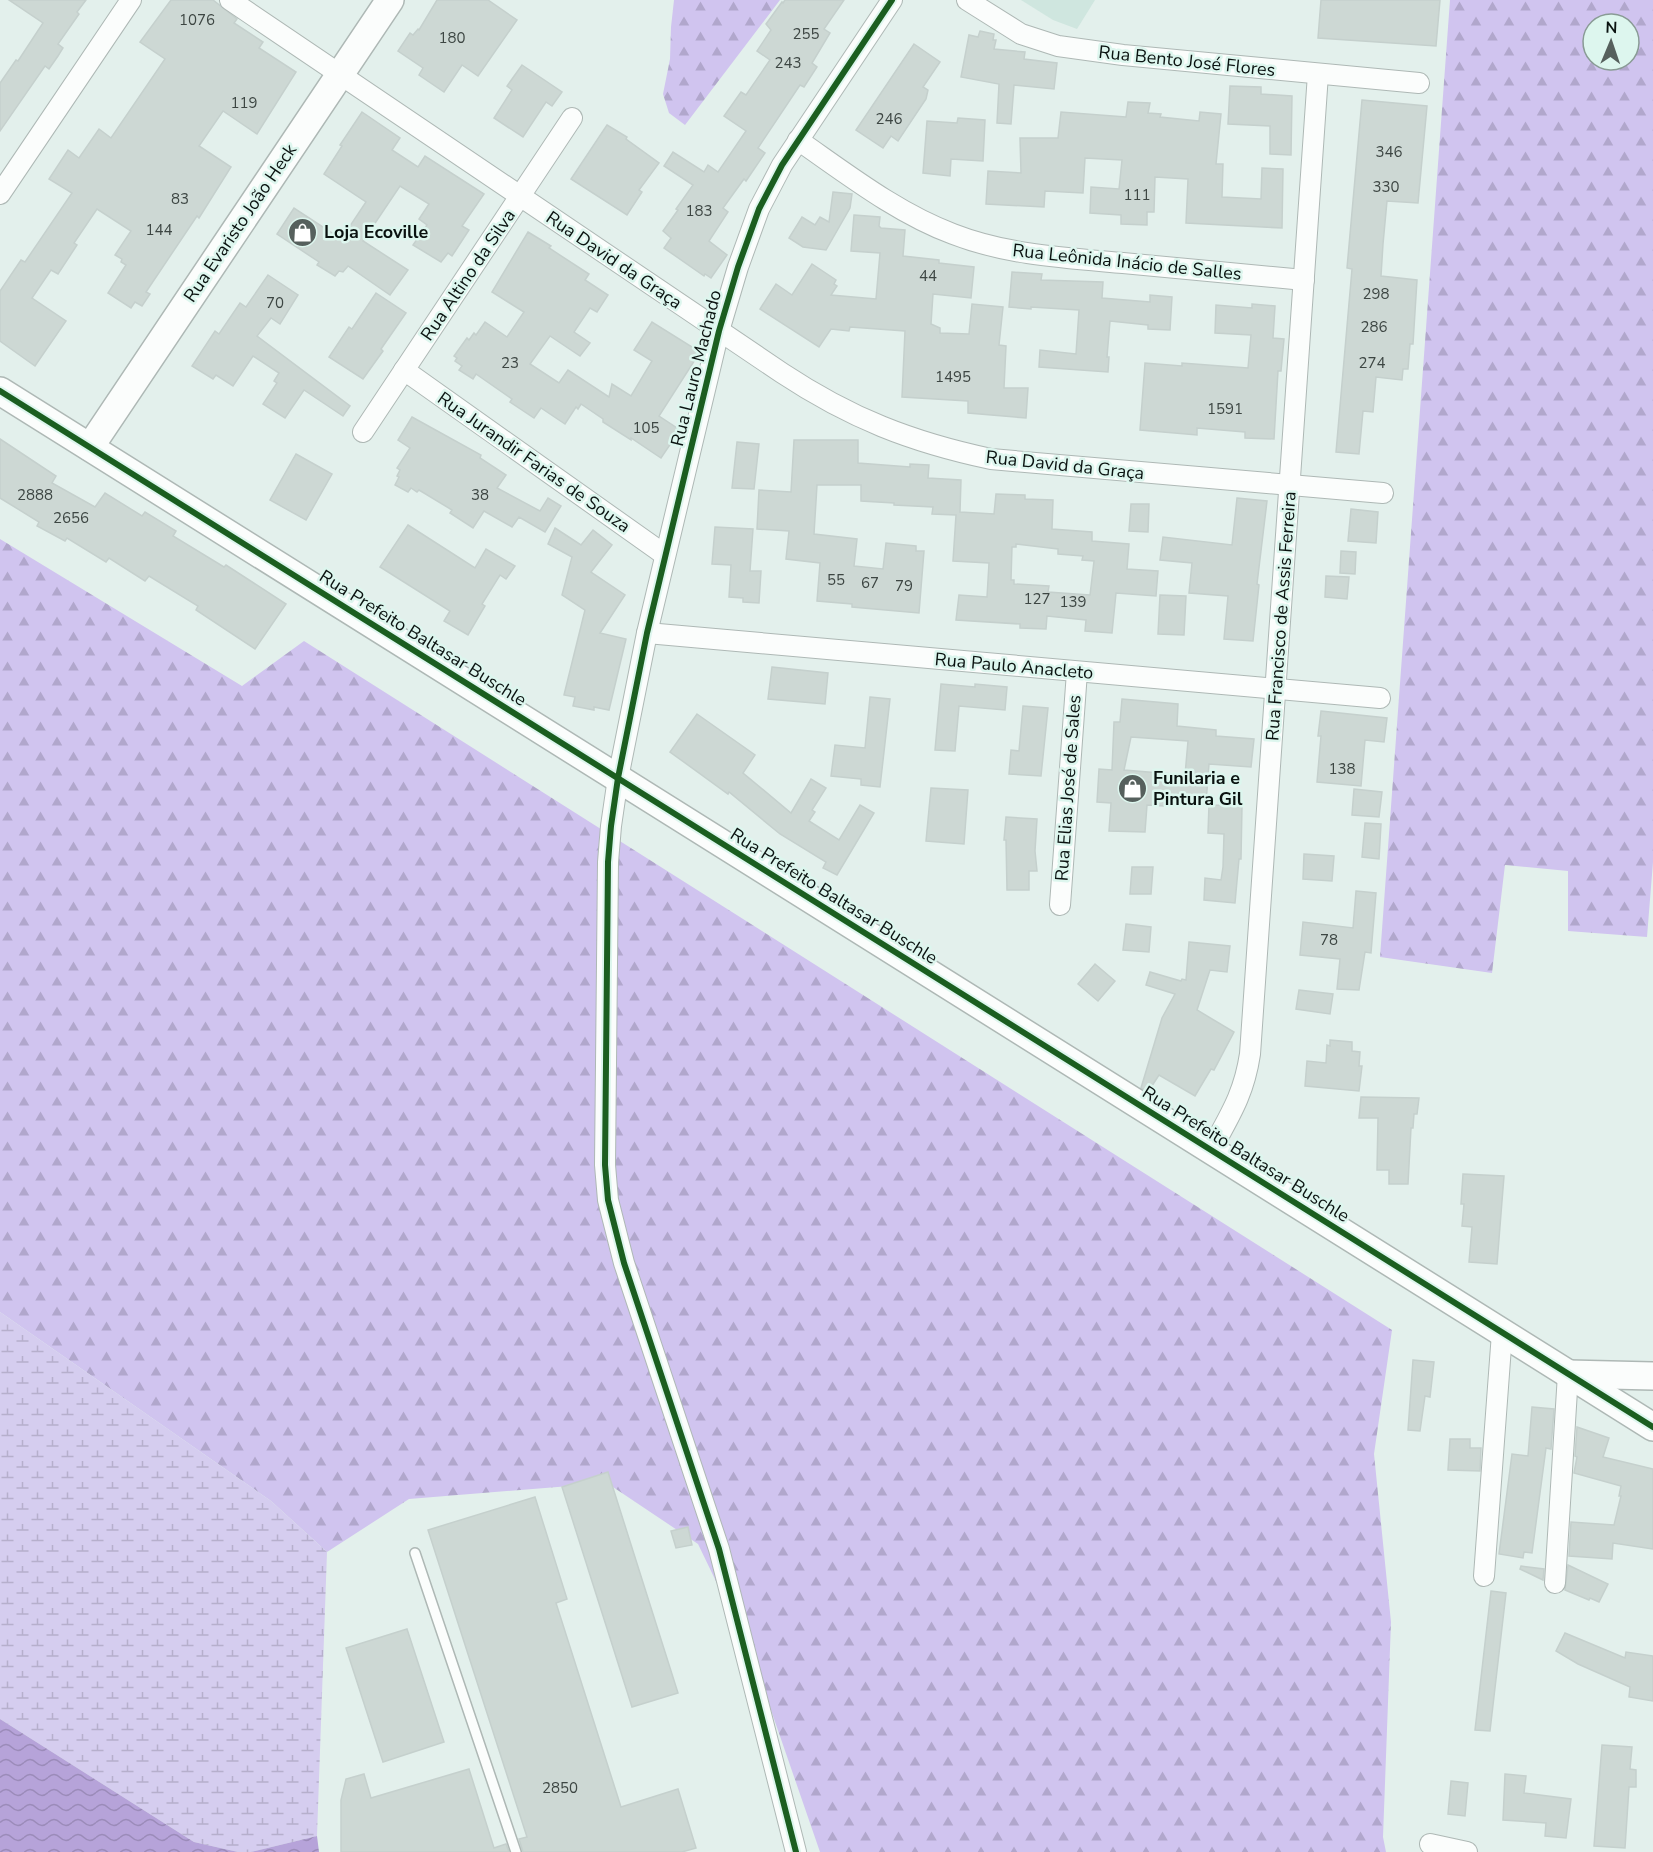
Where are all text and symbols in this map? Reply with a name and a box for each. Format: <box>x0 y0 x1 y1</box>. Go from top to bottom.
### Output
house number: 1076 <box>179 10 215 30</box>
north arrow <box>1581 12 1641 72</box>
text: N <box>1605 17 1618 39</box>
house number: 255 <box>792 24 820 44</box>
house number: 180 <box>438 28 466 48</box>
street label: Rua Bento José Flores <box>1097 40 1277 82</box>
house number: 243 <box>774 53 802 73</box>
house number: 119 <box>230 93 258 113</box>
house number: 246 <box>875 109 903 129</box>
street label: Rua Evaristo João Heck <box>178 138 302 307</box>
house number: 346 <box>1375 142 1403 162</box>
house number: 330 <box>1372 177 1400 197</box>
house number: 111 <box>1123 185 1151 205</box>
house number: 83 <box>171 189 189 209</box>
house number: 183 <box>685 201 713 221</box>
street label: Rua Altino da Silva <box>415 205 521 345</box>
street label: Rua David da Graça <box>541 206 687 314</box>
shop icon: Loja Ecoville <box>287 216 319 248</box>
house number: 144 <box>145 220 173 240</box>
place label: Loja Ecoville <box>324 220 428 244</box>
street label: Rua Leônida Inácio de Salles <box>1011 238 1243 286</box>
house number: 44 <box>919 266 937 286</box>
house number: 298 <box>1362 284 1390 304</box>
street label: Rua Lauro Machado <box>665 287 727 449</box>
house number: 70 <box>266 293 284 313</box>
house number: 286 <box>1360 317 1388 337</box>
house number: 23 <box>501 353 519 373</box>
house number: 274 <box>1358 353 1386 373</box>
house number: 1495 <box>935 367 971 387</box>
street label: Rua Jurandir Farias de Souza <box>433 386 635 538</box>
house number: 1591 <box>1207 399 1243 419</box>
house number: 105 <box>632 418 660 438</box>
street label: Rua David da Graça <box>985 445 1145 485</box>
house number: 2888 <box>17 485 53 505</box>
house number: 38 <box>471 485 489 505</box>
street label: Rua Francisco de Assis Ferreira <box>1260 490 1302 742</box>
house number: 2656 <box>53 508 89 528</box>
street label: Rua Prefeito Baltasar Buschle <box>315 564 531 712</box>
house number: 55 <box>827 570 845 590</box>
house number: 67 <box>861 573 879 593</box>
house number: 79 <box>895 576 913 596</box>
house number: 127 <box>1023 589 1051 609</box>
house number: 139 <box>1059 592 1087 612</box>
street label: Rua Paulo Anacleto <box>934 647 1094 685</box>
street label: Rua Elias José de Sales <box>1050 694 1086 882</box>
house number: 138 <box>1328 759 1356 779</box>
place label: Funilaria e Pintura Gil <box>1153 766 1243 811</box>
shop icon: Funilaria e Pintura Gil <box>1116 772 1148 804</box>
street label: Rua Prefeito Baltasar Buschle <box>726 822 942 970</box>
house number: 78 <box>1320 930 1338 950</box>
street label: Rua Prefeito Baltasar Buschle <box>1138 1080 1354 1228</box>
house number: 2850 <box>542 1778 578 1798</box>

